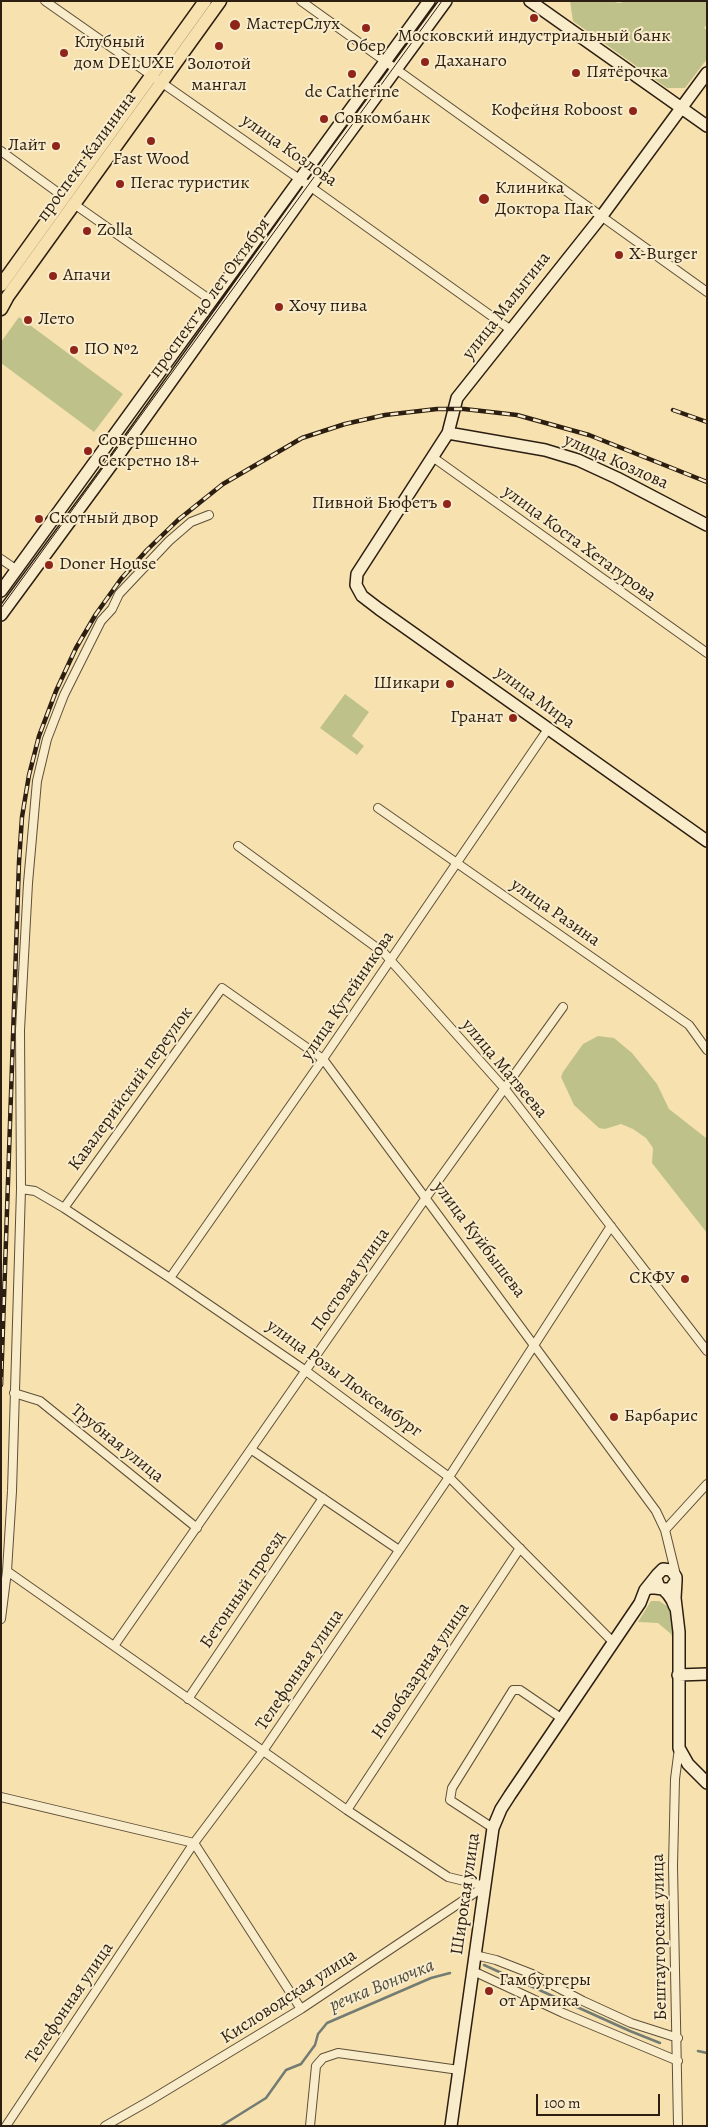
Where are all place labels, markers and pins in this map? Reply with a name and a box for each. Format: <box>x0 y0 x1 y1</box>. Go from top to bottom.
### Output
marker: Московский индустриальный банк <box>528 12 540 24</box>
place label: МастерСлух <box>246 14 340 36</box>
marker: МастерСлух <box>228 18 242 32</box>
marker: Обер <box>360 22 372 34</box>
place label: Московский индустриальный банк <box>397 26 671 48</box>
place label: Клубный дом DELUXE <box>74 32 175 74</box>
place label: Обер <box>346 36 386 58</box>
marker: Золотой мангал <box>213 40 225 52</box>
marker: Клубный дом DELUXE <box>58 47 70 59</box>
place label: Даханаго <box>435 51 507 73</box>
place label: Золотой мангал <box>187 54 251 96</box>
marker: Даханаго <box>419 56 431 68</box>
place label: Пятёрочка <box>586 62 668 84</box>
marker: Пятёрочка <box>570 67 582 79</box>
marker: de Catherine <box>346 68 358 80</box>
place label: de Catherine <box>305 82 399 104</box>
place label: Кофейня Roboost <box>491 100 623 122</box>
marker: Кофейня Roboost <box>627 105 639 117</box>
place label: Совкомбанк <box>334 108 430 130</box>
marker: Совкомбанк <box>318 113 330 125</box>
place label: Лайт <box>8 135 46 157</box>
marker: Fast Wood <box>145 135 157 147</box>
marker: Лайт <box>50 140 62 152</box>
place label: Fast Wood <box>113 149 189 171</box>
place label: Пегас туристик <box>130 173 250 195</box>
marker: Пегас туристик <box>114 178 126 190</box>
place label: Клиника Доктора Пак <box>495 178 593 220</box>
marker: Клиника Доктора Пак <box>477 192 491 206</box>
place label: Zolla <box>97 220 133 242</box>
marker: Zolla <box>81 225 93 237</box>
place label: X-Burger <box>629 244 697 266</box>
marker: X-Burger <box>613 249 625 261</box>
place label: Апачи <box>63 265 111 287</box>
marker: Апачи <box>47 270 59 282</box>
place label: Хочу пива <box>289 296 367 318</box>
marker: Хочу пива <box>273 301 285 313</box>
place label: Лето <box>38 309 75 331</box>
marker: Лето <box>22 314 34 326</box>
place label: ПО №2 <box>84 339 138 361</box>
marker: ПО №2 <box>68 344 80 356</box>
place label: Совершенно Секретно 18+ <box>98 430 199 472</box>
marker: Совершенно Секретно 18+ <box>82 445 94 457</box>
place label: Пивной Бюфетъ <box>312 493 437 515</box>
marker: Пивной Бюфетъ <box>441 498 453 510</box>
place label: Скотный двор <box>49 508 159 530</box>
marker: Скотный двор <box>33 513 45 525</box>
place label: Doner House <box>59 554 156 576</box>
marker: Doner House <box>43 559 55 571</box>
place label: Шикари <box>373 673 440 695</box>
marker: Шикари <box>444 678 456 690</box>
place label: Гранат <box>450 707 503 729</box>
marker: Гранат <box>507 712 519 724</box>
place label: СКФУ <box>629 1268 675 1290</box>
marker: СКФУ <box>679 1273 691 1285</box>
place label: Барбарис <box>624 1406 698 1428</box>
marker: Барбарис <box>608 1411 620 1423</box>
place label: Гамбургеры от Армика <box>499 1970 591 2012</box>
marker: Гамбургеры от Армика <box>483 1985 495 1997</box>

